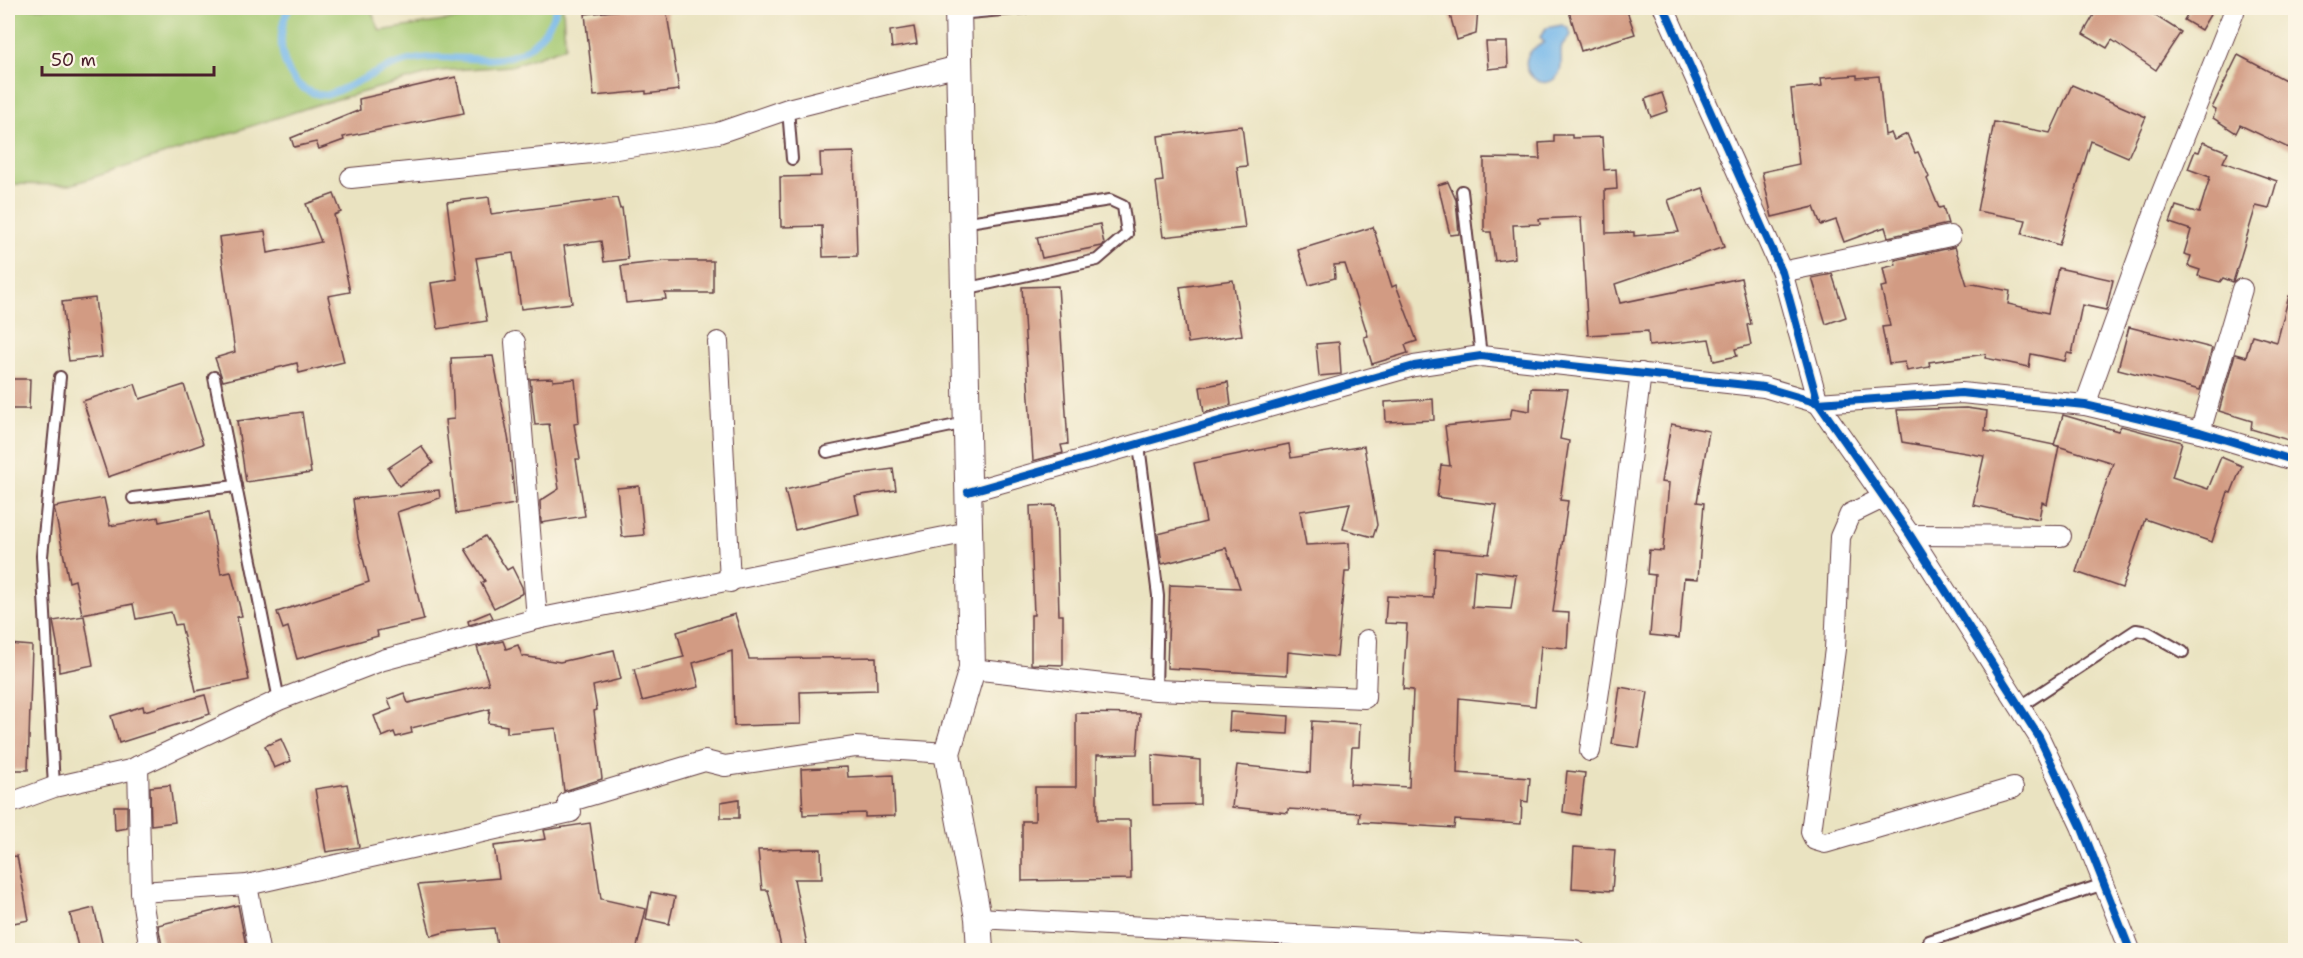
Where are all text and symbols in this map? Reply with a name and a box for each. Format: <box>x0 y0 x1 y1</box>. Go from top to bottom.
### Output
scale bar <box>42 39 214 77</box>
text: 50 m <box>51 48 96 72</box>

